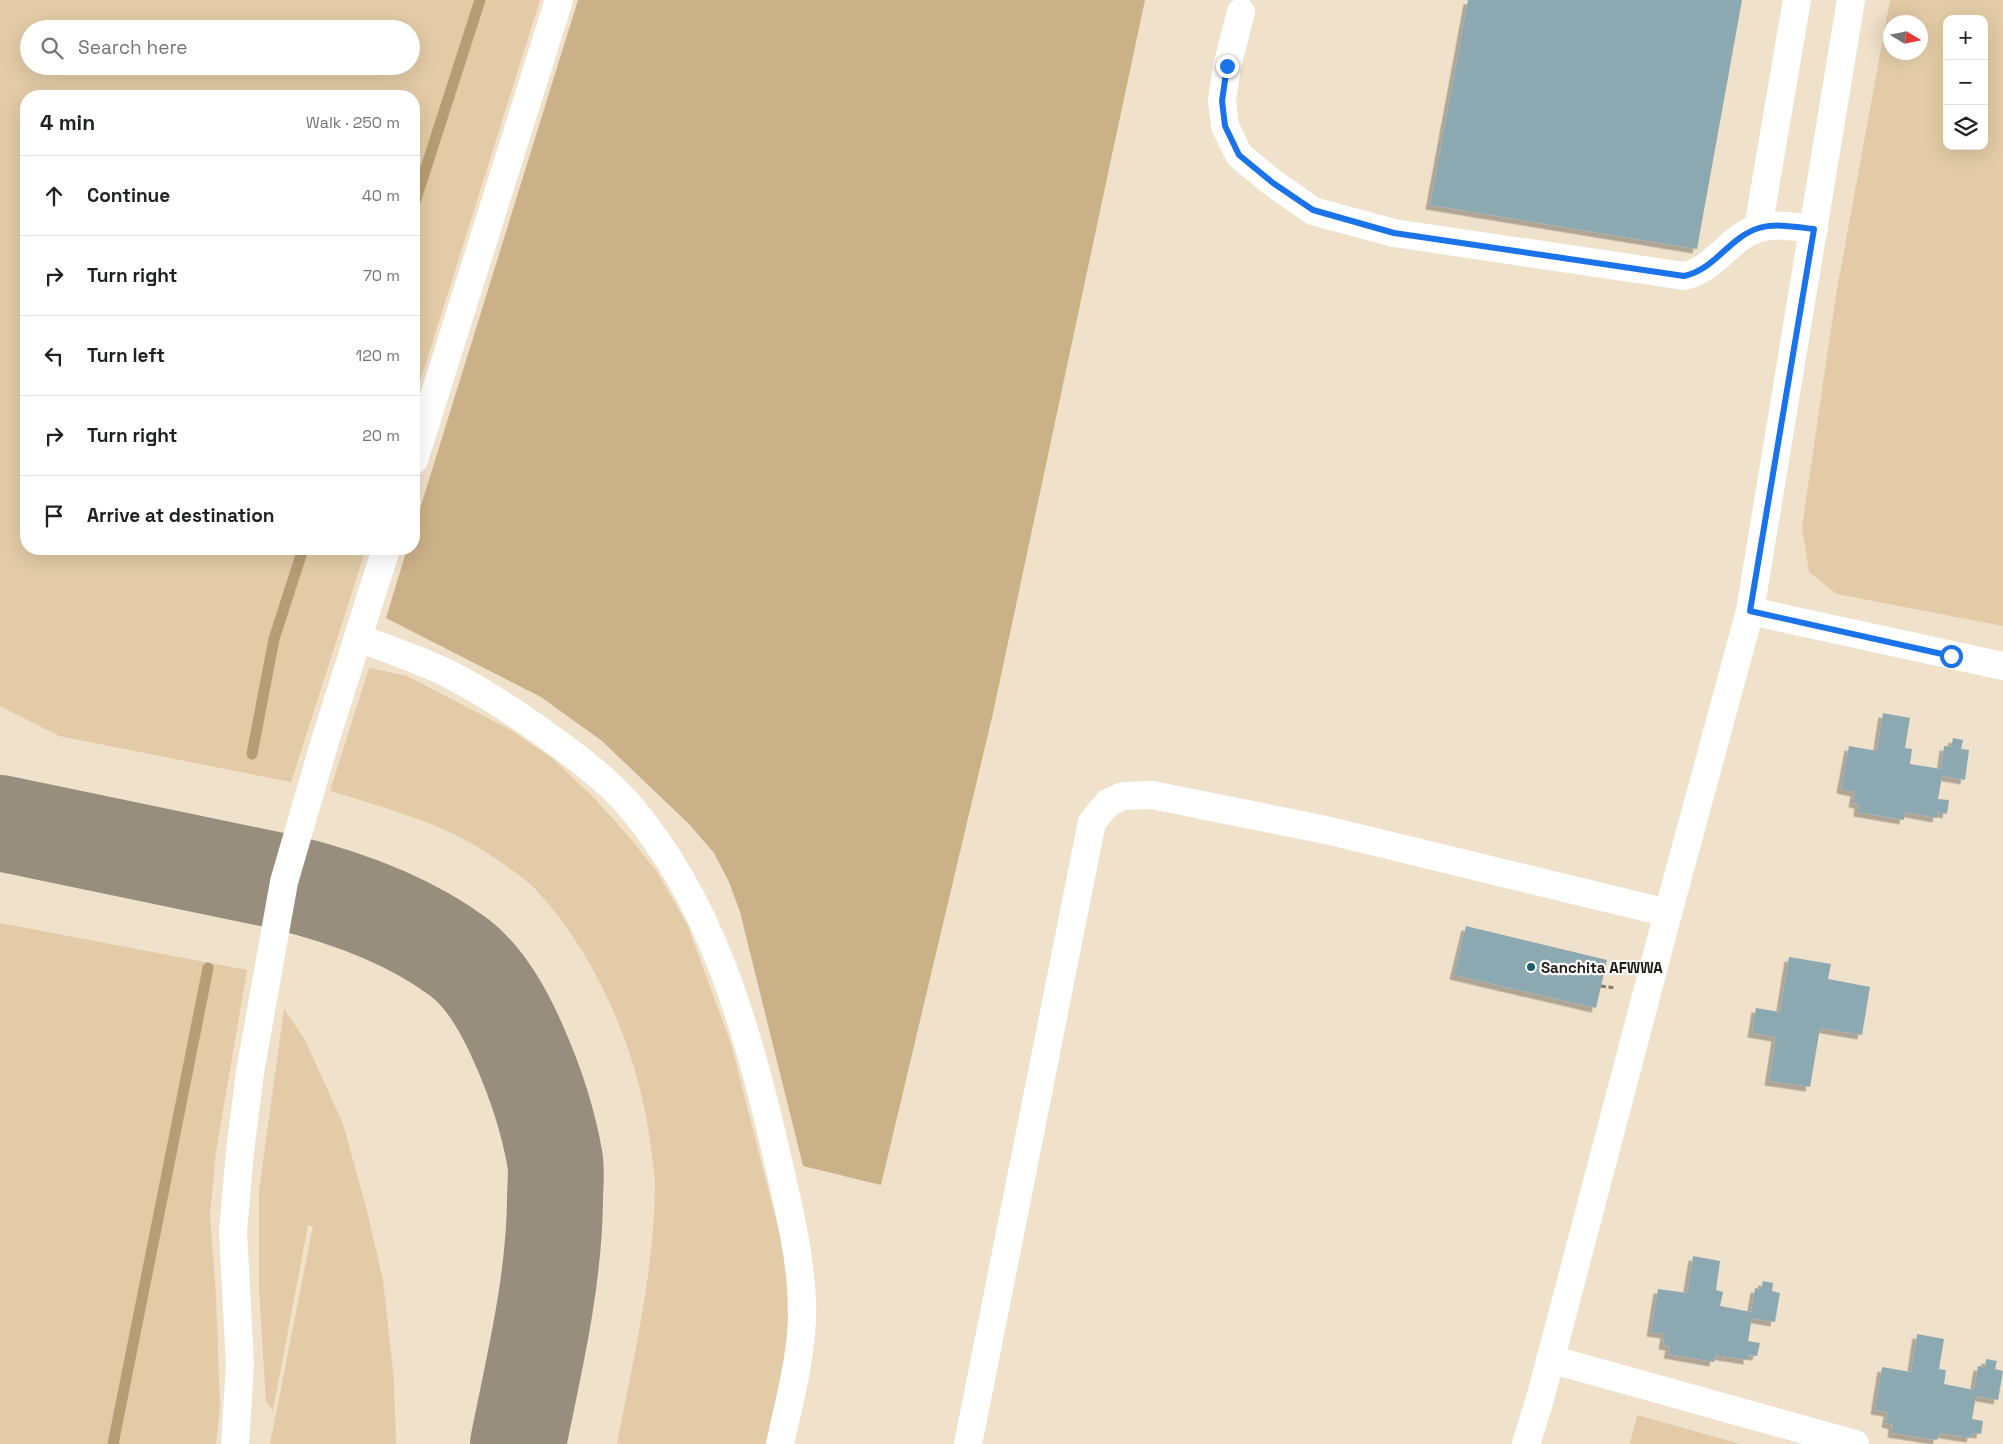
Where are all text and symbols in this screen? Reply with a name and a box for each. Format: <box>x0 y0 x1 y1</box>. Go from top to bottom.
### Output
north arrow <box>1883 15 1928 60</box>
map controls <box>1943 15 1988 150</box>
button: + <box>1943 15 1988 60</box>
search box <box>20 20 420 75</box>
icon: search <box>38 34 66 62</box>
text: Search here <box>78 35 188 60</box>
route end <box>1216 55 1239 78</box>
button: − <box>1943 60 1988 105</box>
button: layers <box>1943 105 1988 150</box>
text: 4 min <box>40 109 95 136</box>
text: Walk · 250 m <box>306 112 400 133</box>
icon: ahead <box>40 182 68 210</box>
text: Continue <box>87 183 170 208</box>
text: 40 m <box>362 185 400 206</box>
icon: right <box>40 262 68 290</box>
text: Turn right <box>87 263 177 288</box>
text: 70 m <box>363 265 400 286</box>
icon: left <box>40 342 68 370</box>
text: Turn left <box>87 343 165 368</box>
text: 120 m <box>356 345 400 366</box>
icon: right <box>40 422 68 450</box>
text: Turn right <box>87 423 177 448</box>
text: 20 m <box>362 425 400 446</box>
icon: arrive <box>40 502 68 530</box>
text: Arrive at destination <box>87 503 275 528</box>
route start <box>1940 645 1963 668</box>
place label: Sanchita AFWWA <box>1541 958 1663 977</box>
marker: Sanchita AFWWA <box>1525 961 1537 973</box>

